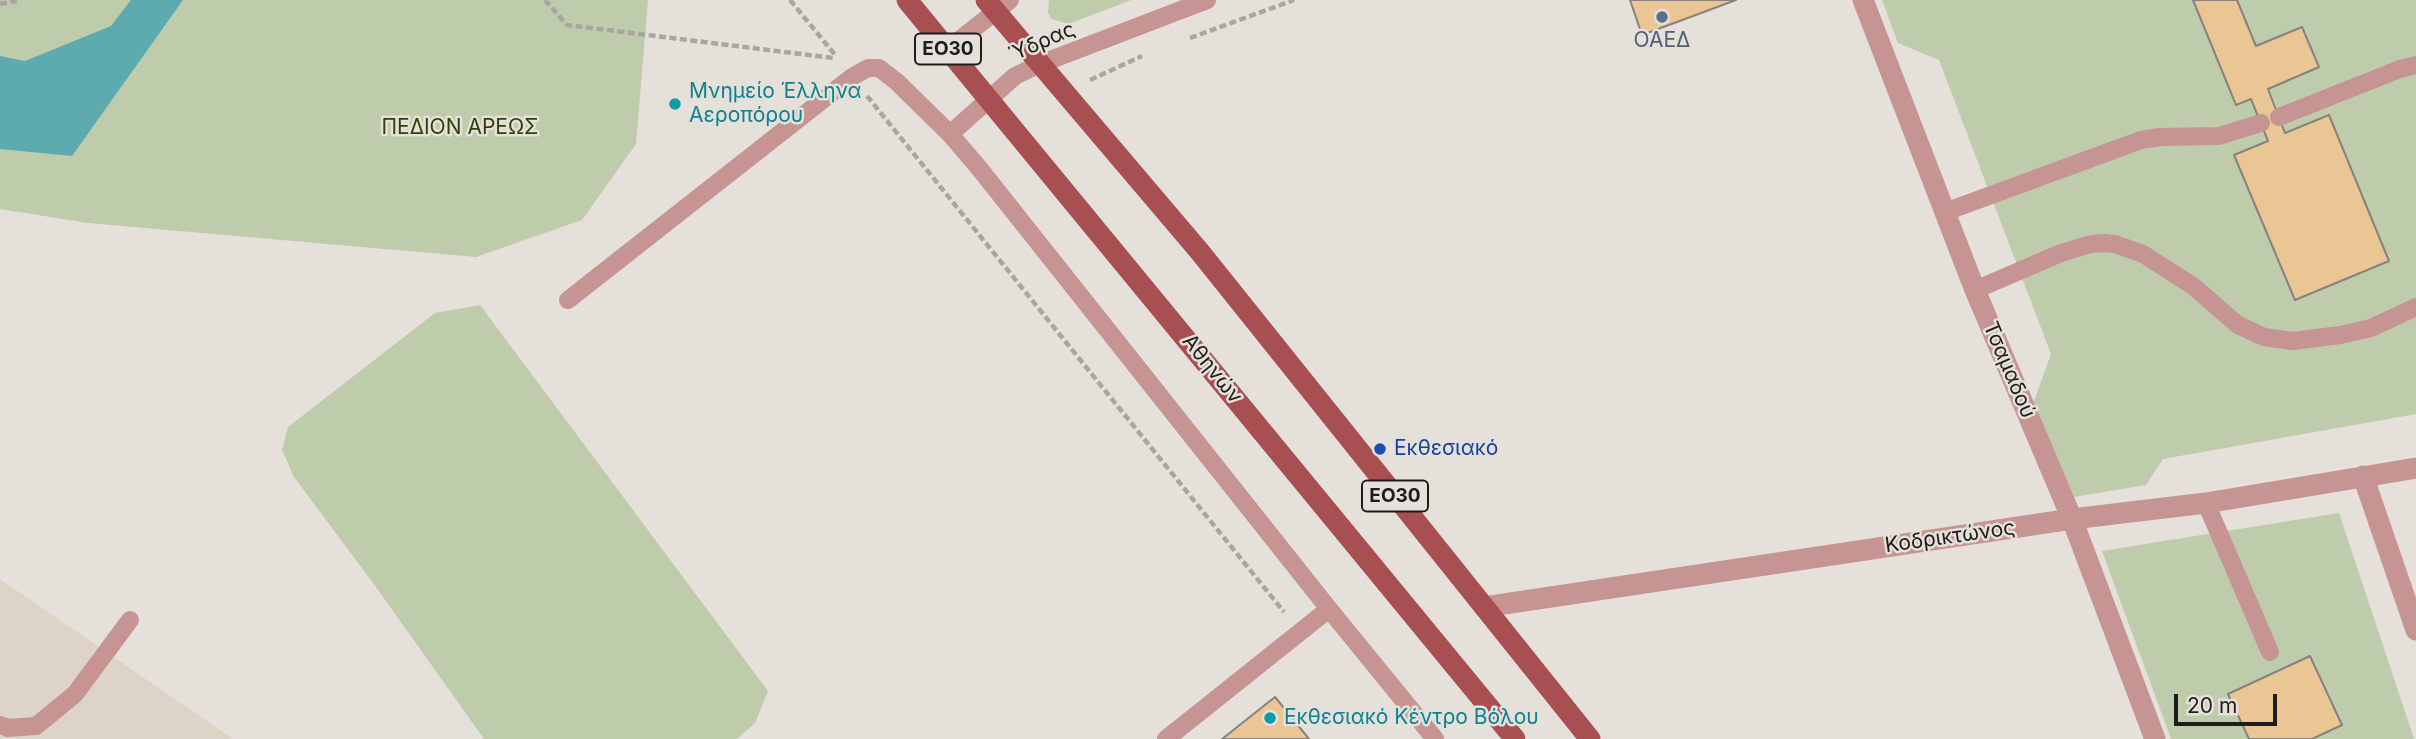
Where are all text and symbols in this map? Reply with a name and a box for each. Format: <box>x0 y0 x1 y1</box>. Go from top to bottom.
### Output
marker: ΟΑΕΔ <box>1654 9 1670 25</box>
street label: Ύδρας <box>1005 17 1079 67</box>
place label: ΟΑΕΔ <box>1634 28 1690 54</box>
road number: ΕΟ30 <box>915 34 981 64</box>
place label: Μνημείο Έλληνα Αεροπόρου <box>689 79 861 129</box>
marker: Μνημείο Έλληνα Αεροπόρου <box>667 96 683 112</box>
park label: ΠΕΔΙΟΝ ΑΡΕΩΣ <box>381 115 539 141</box>
street label: Τσαμαδού <box>1977 318 2041 422</box>
street label: Αθηνών <box>1177 329 1247 409</box>
place label: Εκθεσιακό <box>1394 436 1498 462</box>
marker: Εκθεσιακό <box>1372 441 1388 457</box>
road number: ΕΟ30 <box>1362 481 1428 512</box>
street label: Κοδρικτώνος <box>1883 515 2017 559</box>
scale bar <box>2178 680 2281 724</box>
text: 20 m <box>2187 693 2237 718</box>
place label: Εκθεσιακό Κέντρο Βόλου <box>1284 705 1539 731</box>
marker: Εκθεσιακό Κέντρο Βόλου <box>1262 710 1278 726</box>

